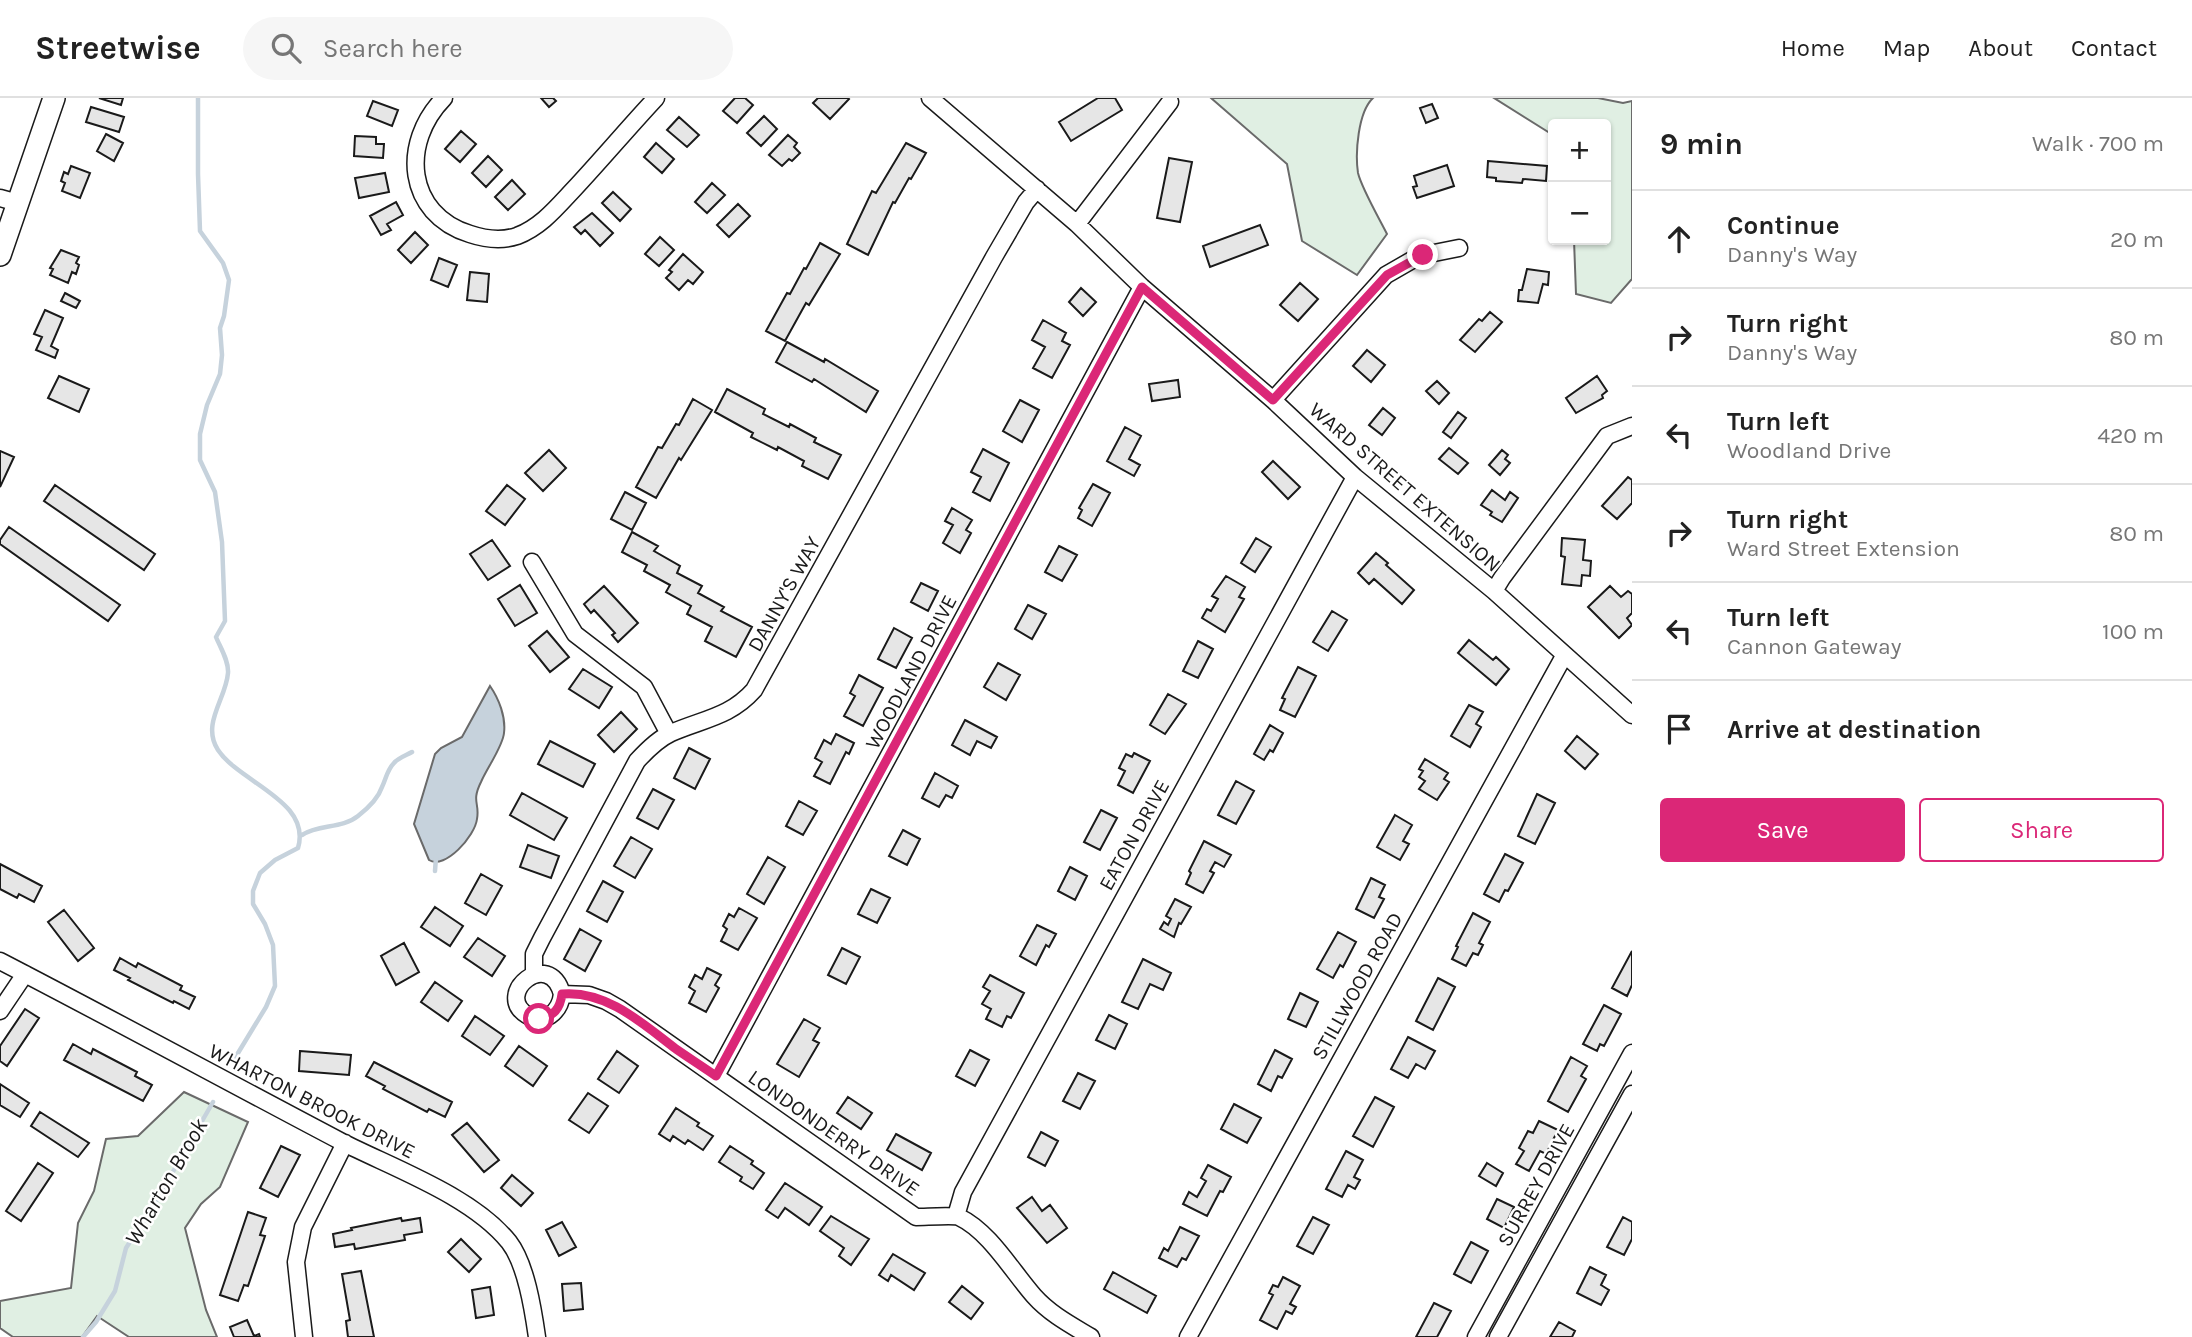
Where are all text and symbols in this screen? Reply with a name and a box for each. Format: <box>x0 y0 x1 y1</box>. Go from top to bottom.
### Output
search box <box>243 17 733 80</box>
text: Streetwise <box>35 29 201 67</box>
icon: search <box>267 29 305 67</box>
text: Search here <box>323 33 463 64</box>
text: Home <box>1781 34 1845 62</box>
text: Map <box>1883 34 1930 62</box>
text: About <box>1968 34 2033 62</box>
text: Contact <box>2071 34 2157 62</box>
map controls <box>1548 119 1611 245</box>
button: + <box>1548 119 1611 182</box>
text: 9 min <box>1660 126 1743 162</box>
text: Walk · 700 m <box>2032 130 2164 157</box>
button: − <box>1548 182 1611 245</box>
text: Continue <box>1727 210 1839 241</box>
icon: ahead <box>1660 220 1698 258</box>
text: 20 m <box>2110 226 2164 253</box>
route end <box>1407 239 1438 270</box>
text: Danny's Way <box>1727 241 1857 268</box>
text: Turn right <box>1727 308 1848 339</box>
icon: right <box>1660 318 1698 356</box>
text: 80 m <box>2109 324 2164 351</box>
text: Danny's Way <box>1727 339 1857 366</box>
street label: WARD STREET EXTENSION <box>1304 397 1506 577</box>
text: Turn left <box>1727 406 1829 437</box>
icon: left <box>1660 416 1698 454</box>
text: 420 m <box>2097 422 2164 449</box>
text: Woodland Drive <box>1727 437 1891 464</box>
text: Turn right <box>1727 504 1848 535</box>
icon: right <box>1660 514 1698 552</box>
text: 80 m <box>2109 520 2164 547</box>
street label: DANNY'S WAY <box>743 532 826 656</box>
text: Ward Street Extension <box>1727 535 1960 562</box>
street label: WOODLAND DRIVE <box>860 591 962 753</box>
text: Turn left <box>1727 602 1829 633</box>
icon: left <box>1660 612 1698 650</box>
text: 100 m <box>2102 618 2164 645</box>
text: Cannon Gateway <box>1727 633 1901 660</box>
icon: arrive <box>1660 710 1698 748</box>
text: Arrive at destination <box>1727 714 1981 745</box>
street label: EATON DRIVE <box>1094 776 1174 894</box>
button: Save <box>1660 798 1905 862</box>
button: Share <box>1919 798 2164 862</box>
street label: STILLWOOD ROAD <box>1307 908 1407 1064</box>
route start <box>523 1003 554 1034</box>
street label: WHARTON BROOK DRIVE <box>205 1039 419 1163</box>
street label: LONDONDERRY DRIVE <box>744 1065 924 1201</box>
water label: Wharton Brook <box>119 1113 213 1250</box>
street label: SURREY DRIVE <box>1492 1119 1580 1251</box>

